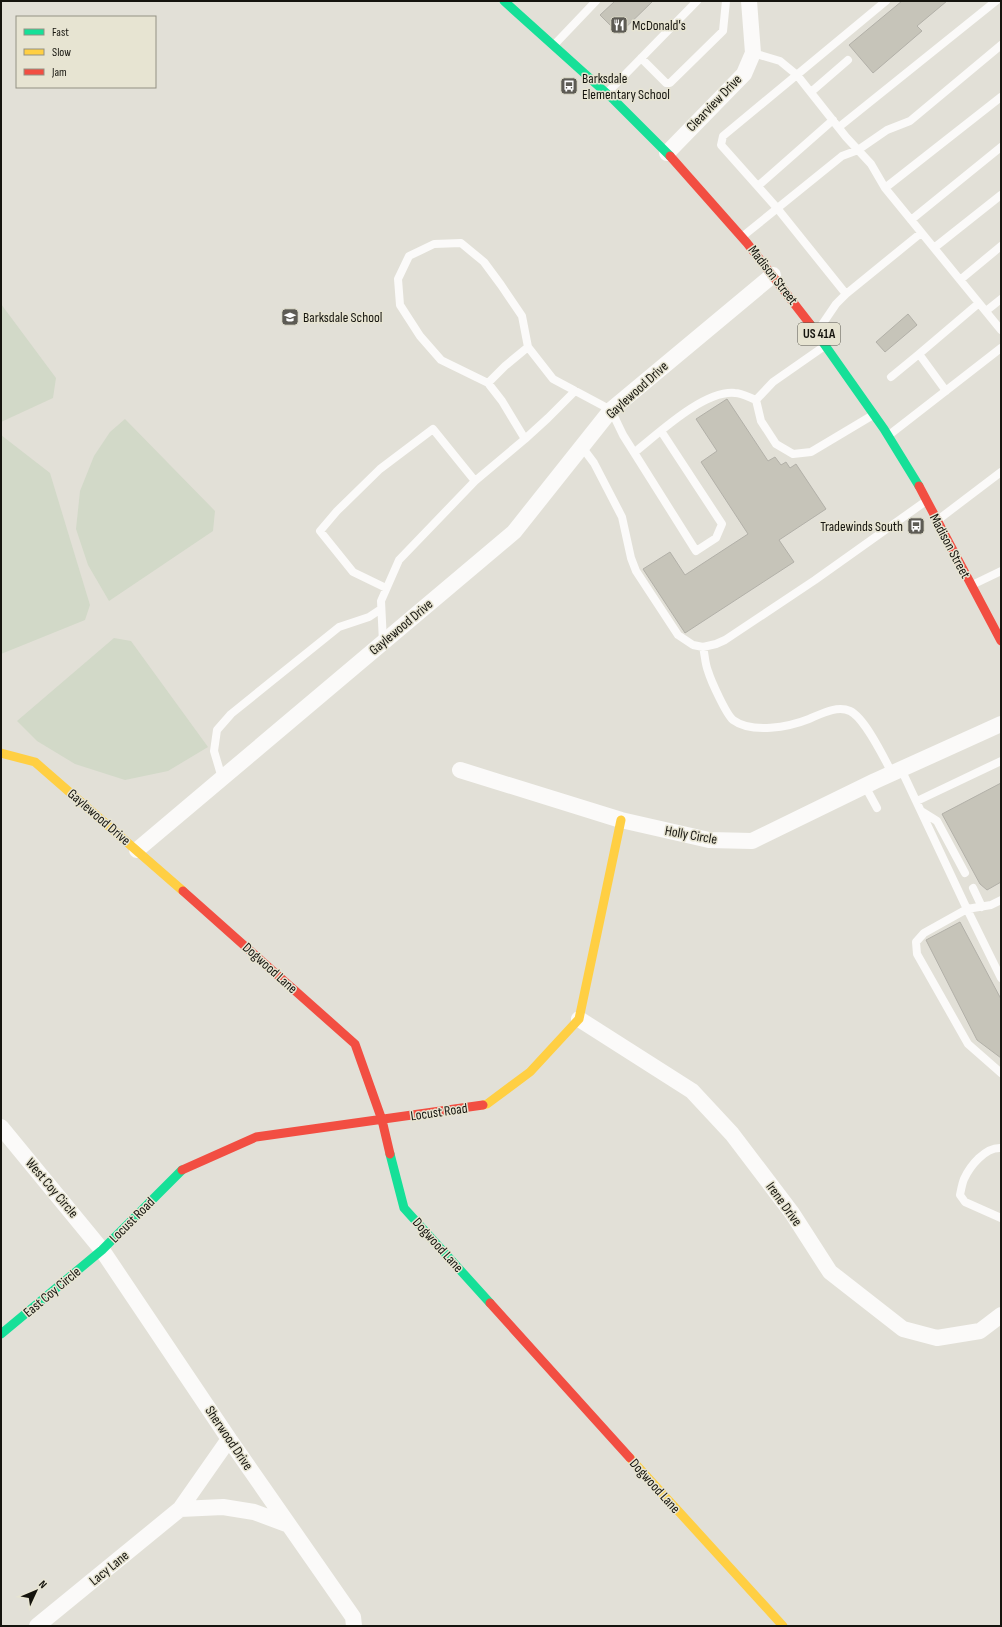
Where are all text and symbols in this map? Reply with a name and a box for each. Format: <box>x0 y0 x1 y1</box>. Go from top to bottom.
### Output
restaurant icon: McDonald's <box>609 15 629 35</box>
legend <box>16 16 156 88</box>
place label: McDonald's <box>632 17 686 34</box>
text: Fast <box>52 25 69 40</box>
text: Slow <box>52 45 71 60</box>
text: Jam <box>51 65 67 80</box>
place label: Barksdale Elementary School <box>582 70 670 103</box>
street label: Clearview Drive <box>683 71 745 135</box>
bus stop icon: Barksdale Elementary School <box>559 76 579 96</box>
street label: Madison Street <box>745 242 801 308</box>
school or university icon: Barksdale School <box>280 307 300 327</box>
place label: Barksdale School <box>303 309 382 326</box>
road number: US 41A <box>798 323 840 345</box>
street label: Gaylewood Drive <box>602 358 672 422</box>
street label: Madison Street <box>926 511 974 581</box>
bus stop icon: Tradewinds South <box>906 516 926 536</box>
place label: Tradewinds South <box>820 518 903 535</box>
street label: Gaylewood Drive <box>366 596 436 658</box>
street label: Gaylewood Drive <box>64 785 134 849</box>
street label: Holly Circle <box>664 822 718 848</box>
street label: Dogwood Lane <box>239 939 301 997</box>
street label: Locust Road <box>410 1100 469 1124</box>
street label: West Coy Circle <box>22 1155 82 1221</box>
street label: Irene Drive <box>762 1179 806 1229</box>
street label: Locust Road <box>106 1194 158 1246</box>
street label: Dogwood Lane <box>409 1214 467 1276</box>
street label: East Coy Circle <box>20 1263 84 1321</box>
street label: Sherwood Drive <box>201 1403 257 1473</box>
street label: Dogwood Lane <box>626 1455 684 1517</box>
street label: Lacy Lane <box>86 1547 132 1589</box>
north arrow <box>16 1571 56 1611</box>
text: N <box>36 1578 50 1591</box>

